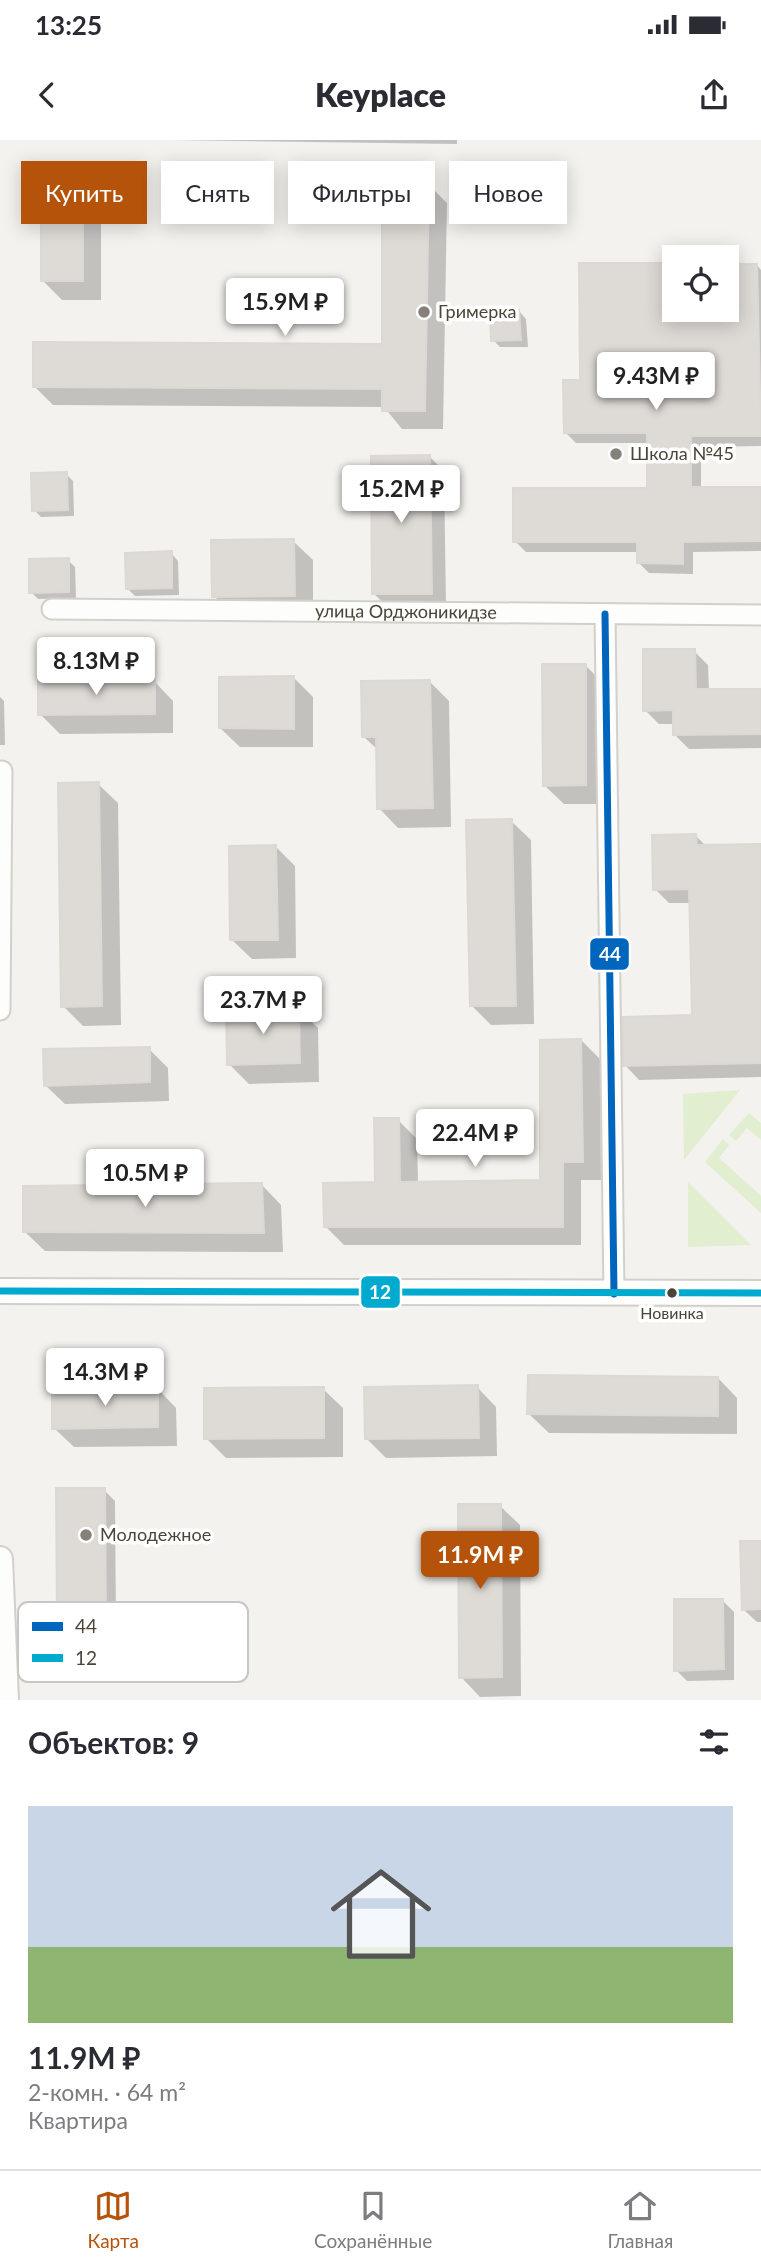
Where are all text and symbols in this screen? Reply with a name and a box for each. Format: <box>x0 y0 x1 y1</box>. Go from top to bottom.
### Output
text: 13:25 <box>35 9 102 41</box>
text: Keyplace <box>315 75 446 114</box>
icon: back <box>28 76 66 114</box>
icon: share <box>695 76 733 114</box>
chip: Купить <box>21 161 147 224</box>
chip: Снять <box>161 161 274 224</box>
chip: Фильтры <box>288 161 435 224</box>
chip: Новое <box>449 161 567 224</box>
map controls <box>662 245 739 322</box>
button: locate <box>662 245 739 322</box>
pin: 15.9M ₽ <box>220 278 350 338</box>
text: 15.9M ₽ <box>242 287 328 315</box>
place label: Гримерка <box>438 300 517 322</box>
marker: Гримерка <box>416 304 432 320</box>
pin: 9.43M ₽ <box>591 352 721 412</box>
text: 9.43M ₽ <box>613 361 699 389</box>
place label: Школа №45 <box>630 442 734 464</box>
marker: Школа №45 <box>608 446 624 462</box>
pin: 15.2M ₽ <box>336 466 466 525</box>
text: 15.2M ₽ <box>358 474 444 502</box>
street label: улица Орджоникидзе <box>315 599 497 623</box>
pin: 8.13M ₽ <box>31 638 161 697</box>
text: 8.13M ₽ <box>53 646 139 674</box>
line badge: 44 <box>589 937 630 971</box>
text: 44 <box>599 942 621 965</box>
pin: 23.7M ₽ <box>198 976 328 1036</box>
text: 23.7M ₽ <box>220 985 306 1013</box>
pin: 22.4M ₽ <box>410 1110 540 1169</box>
text: 22.4M ₽ <box>432 1118 518 1146</box>
pin: 10.5M ₽ <box>80 1150 210 1209</box>
text: 10.5M ₽ <box>102 1158 188 1186</box>
line badge: 12 <box>360 1275 401 1309</box>
text: 12 <box>369 1280 391 1303</box>
marker: Новинка <box>665 1286 679 1300</box>
place label: Новинка <box>640 1303 704 1322</box>
pin: 14.3M ₽ <box>40 1348 170 1408</box>
text: 14.3M ₽ <box>62 1357 148 1385</box>
place label: Молодежное <box>100 1523 211 1545</box>
marker: Молодежное <box>78 1527 94 1543</box>
pin: 11.9M ₽ <box>415 1532 545 1591</box>
text: 11.9M ₽ <box>437 1540 523 1568</box>
legend <box>18 1602 248 1682</box>
text: 44 <box>75 1614 97 1637</box>
text: 12 <box>75 1646 97 1669</box>
icon: filters <box>695 1723 733 1761</box>
text: Объектов: 9 <box>28 1724 199 1760</box>
icon: home <box>318 1851 444 1977</box>
text: 11.9M ₽ <box>28 2039 140 2075</box>
text: 2-комн. · 64 m² <box>28 2078 186 2106</box>
text: Квартира <box>28 2106 128 2134</box>
tab: Карта <box>88 2187 139 2252</box>
tab: Сохранённые <box>314 2187 432 2252</box>
tab: Главная <box>607 2187 673 2252</box>

